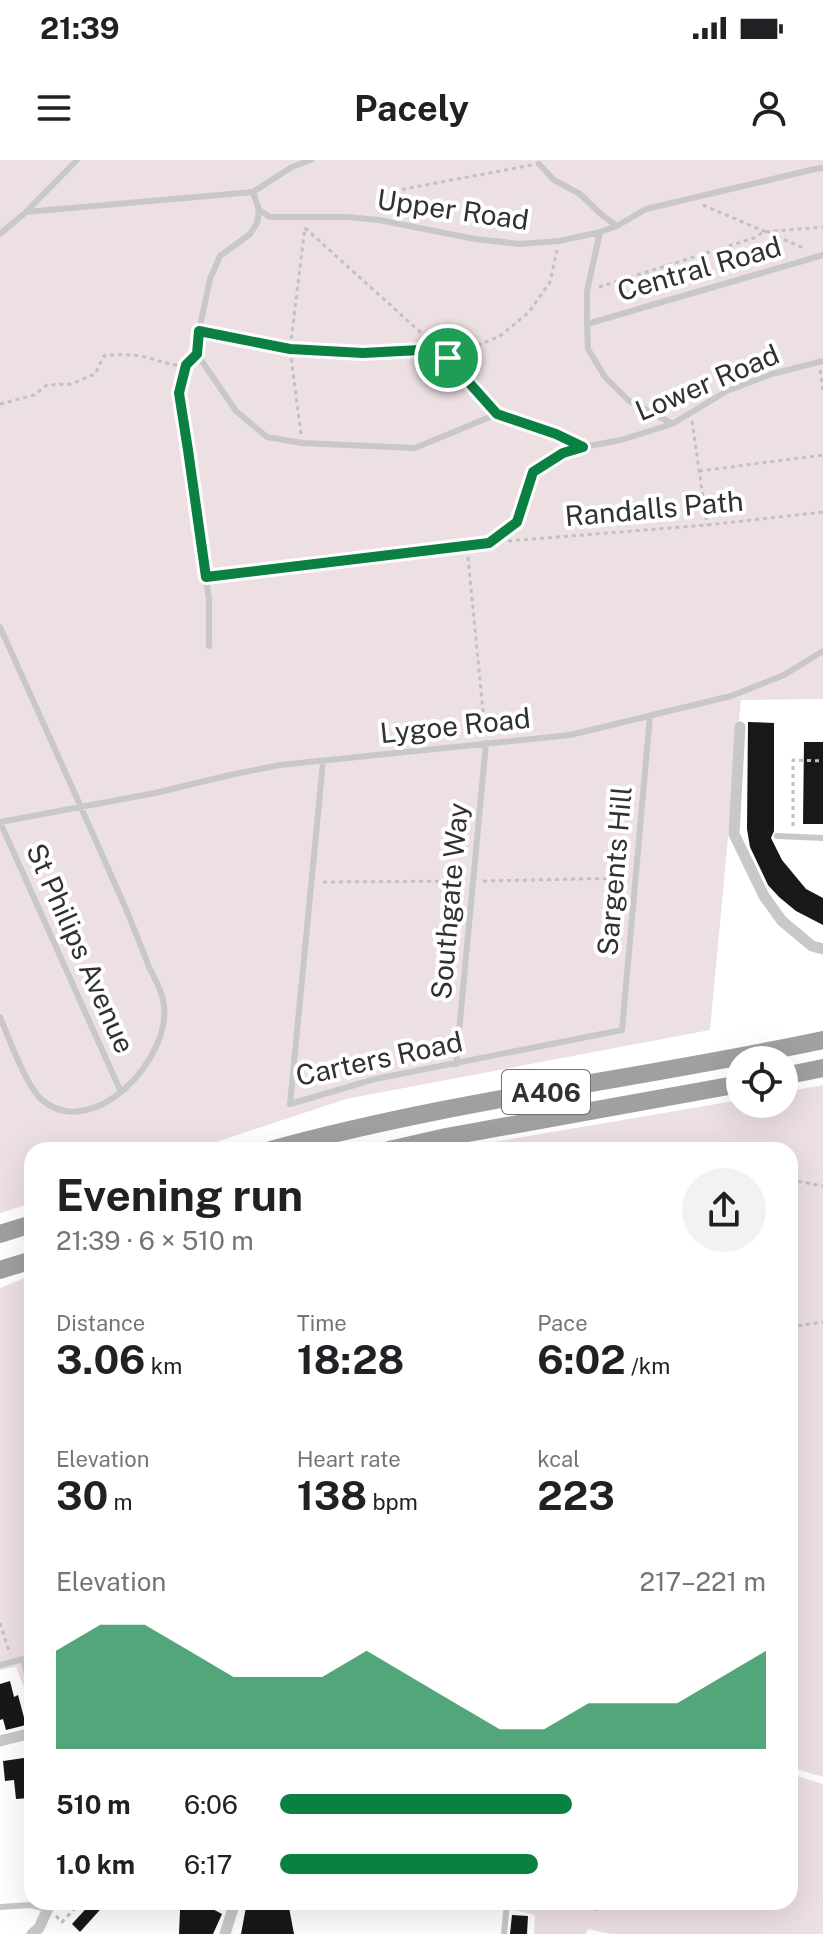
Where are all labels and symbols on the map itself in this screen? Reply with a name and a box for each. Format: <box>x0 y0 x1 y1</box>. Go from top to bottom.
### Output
street label: Upper Road <box>375 182 531 236</box>
street label: Central Road <box>613 229 785 307</box>
pin <box>414 324 482 392</box>
street label: Lower Road <box>630 337 784 427</box>
street label: Randalls Path <box>563 484 745 532</box>
street label: Lygoe Road <box>378 701 532 749</box>
street label: Sargents Hill <box>590 785 638 957</box>
street label: Southgate Way <box>424 801 474 1001</box>
street label: St Philips Avenue <box>20 838 142 1058</box>
street label: Carters Road <box>293 1024 465 1092</box>
road number: A406 <box>502 1070 590 1114</box>

